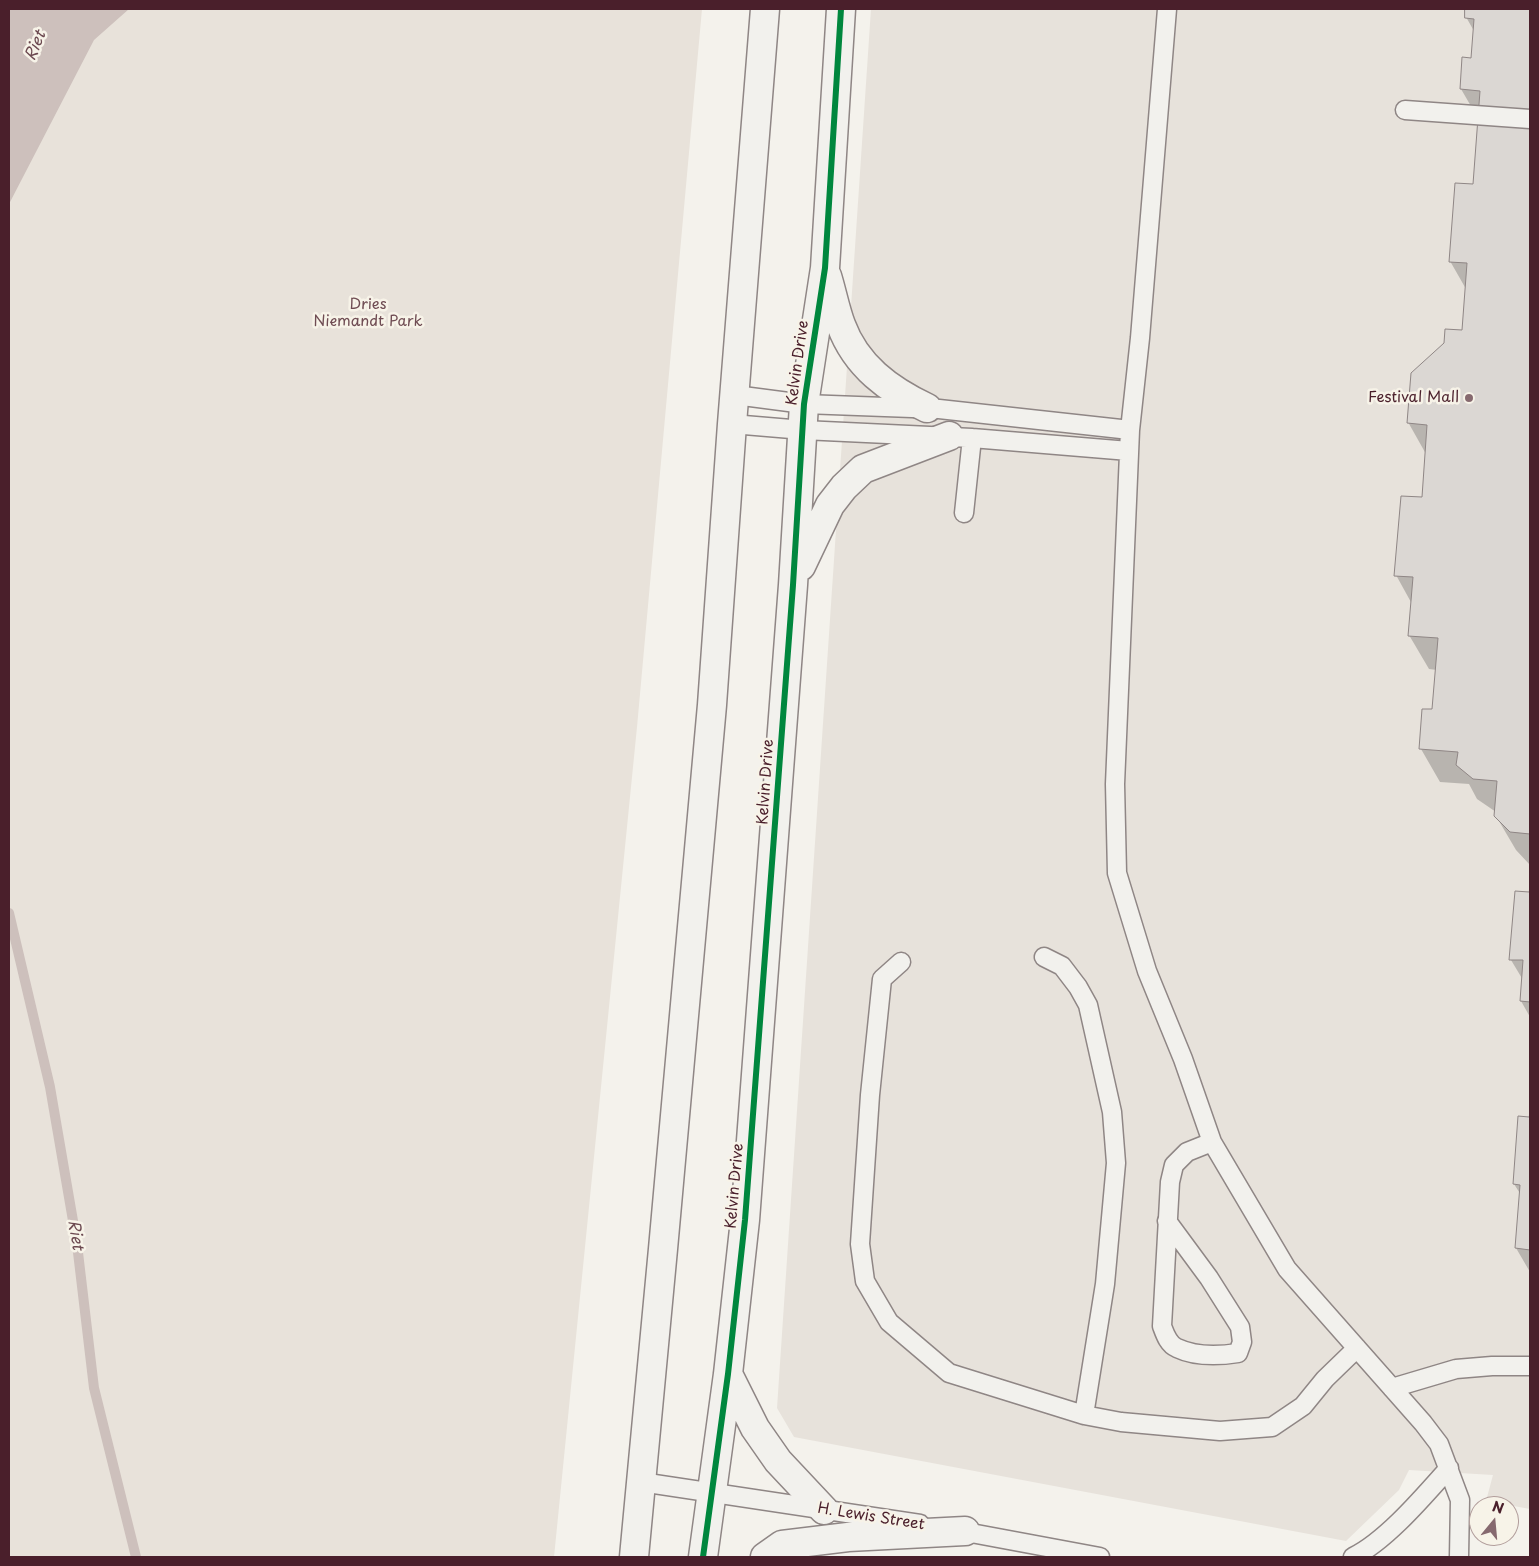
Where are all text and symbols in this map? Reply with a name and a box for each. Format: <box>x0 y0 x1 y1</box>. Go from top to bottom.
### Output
water label: Riet <box>21 28 51 64</box>
park label: Dries Niemandt Park <box>313 296 423 331</box>
street label: Kelvin Drive <box>783 319 813 407</box>
place label: Festival Mall <box>1368 389 1459 407</box>
marker: Festival Mall <box>1463 392 1475 404</box>
street label: Kelvin Drive <box>754 739 778 825</box>
street label: Kelvin Drive <box>722 1143 748 1229</box>
water label: Riet <box>63 1219 87 1251</box>
text: N <box>1490 1495 1507 1519</box>
north arrow <box>1469 1496 1519 1546</box>
street label: H. Lewis Street <box>816 1500 926 1534</box>

